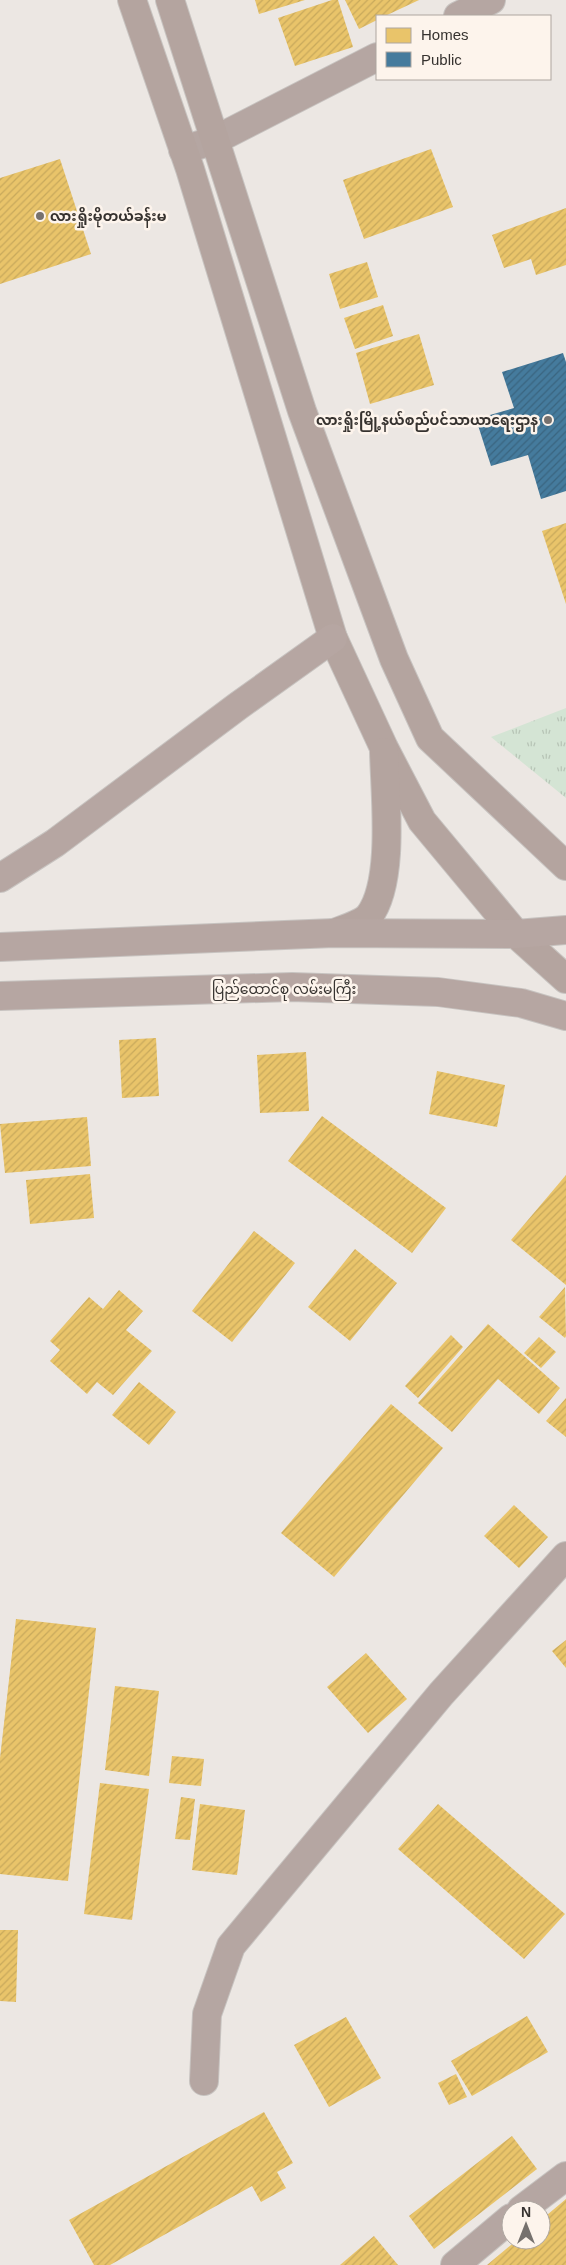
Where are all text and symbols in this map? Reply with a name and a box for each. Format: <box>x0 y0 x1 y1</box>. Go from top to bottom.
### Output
legend <box>376 15 551 80</box>
text: Homes <box>421 26 469 43</box>
text: Public <box>421 51 462 68</box>
place label: လားရှိုးမိုတယ်ခန်းမ <box>50 206 167 228</box>
marker: လားရှိုးမိုတယ်ခန်းမ <box>34 210 46 222</box>
place label: လားရှိုးမြို့နယ်စည်ပင်သာယာရေးဌာန <box>316 410 538 432</box>
marker: လားရှိုးမြို့နယ်စည်ပင်သာယာရေးဌာန <box>542 414 554 426</box>
street label: ပြည်ထောင်စု လမ်းမကြီး <box>212 979 356 1001</box>
north arrow <box>501 2200 551 2250</box>
text: N <box>521 2204 531 2220</box>

